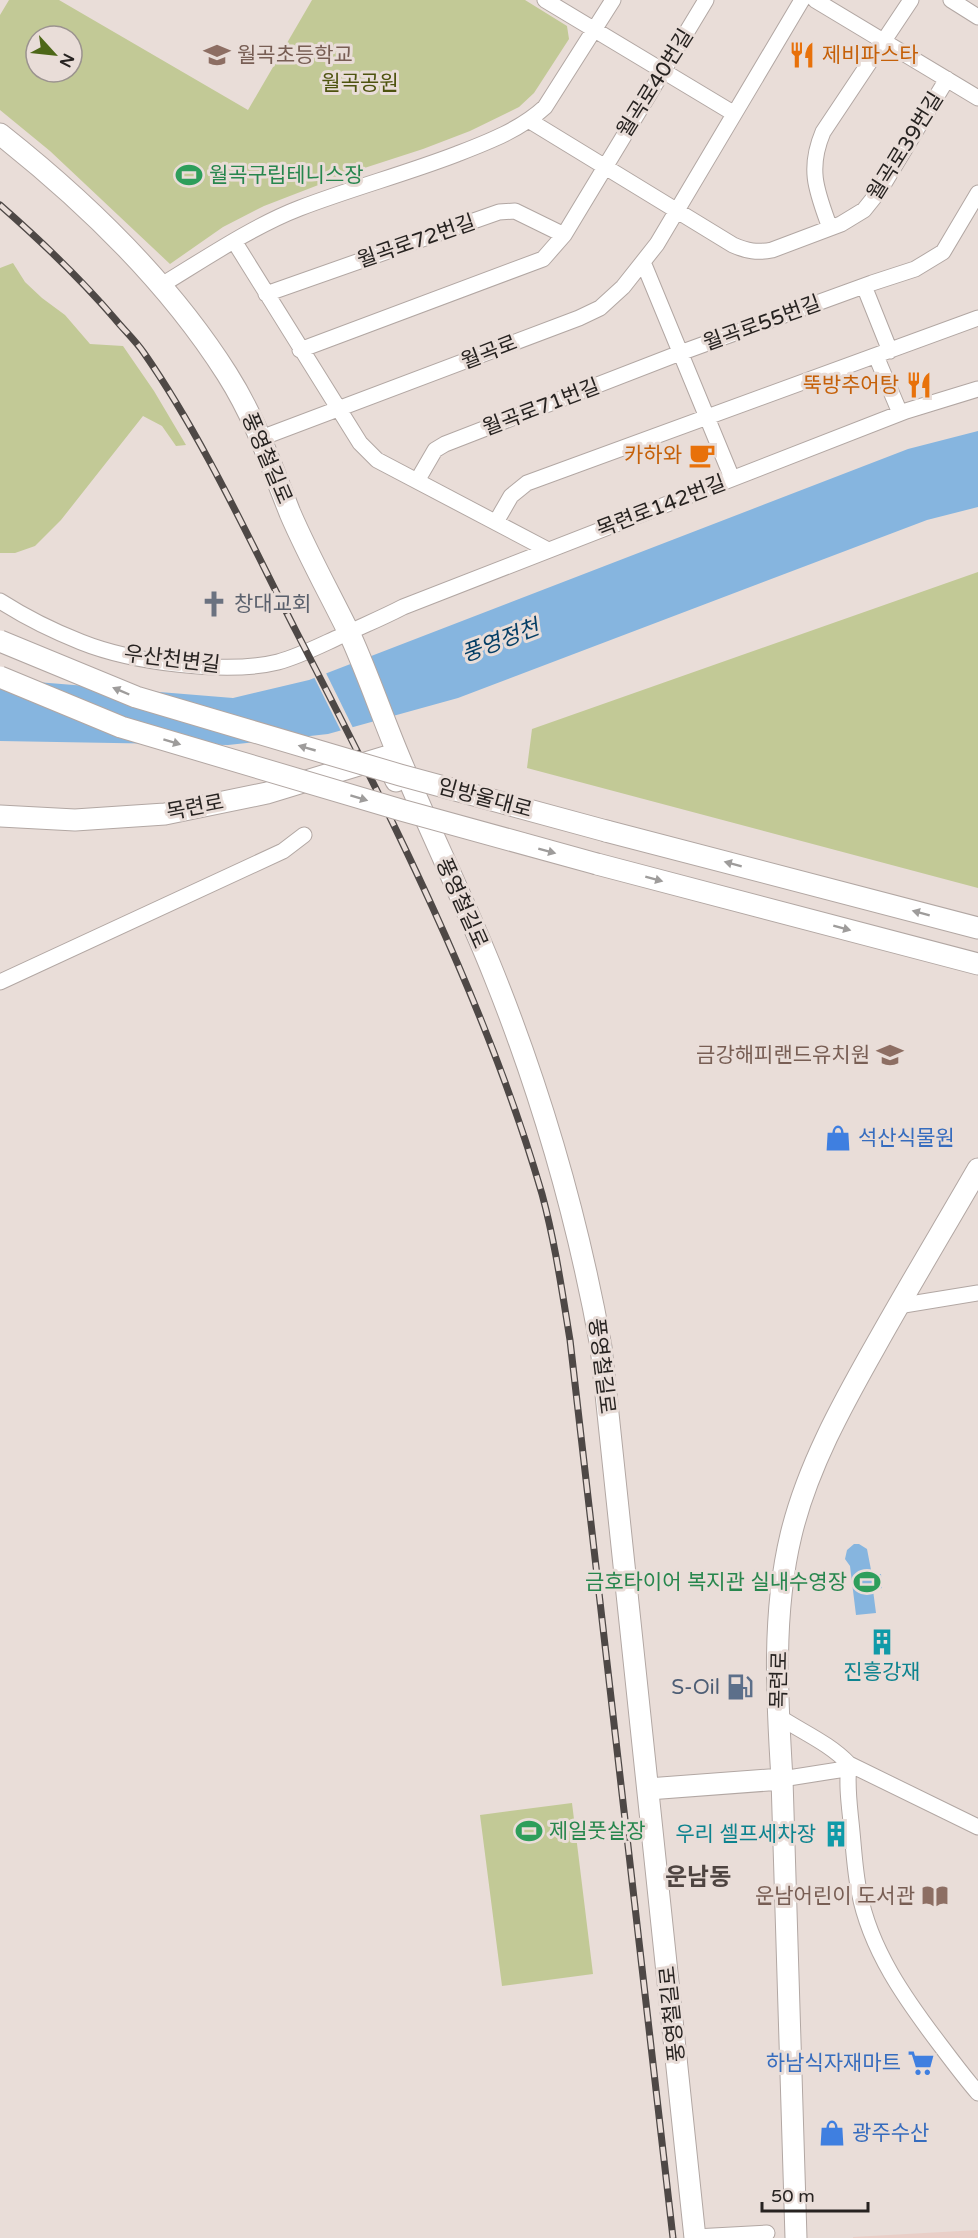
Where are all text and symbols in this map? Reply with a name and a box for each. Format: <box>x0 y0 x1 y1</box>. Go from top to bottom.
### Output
north arrow <box>24 24 84 84</box>
street label: 월곡로40번길 <box>612 24 699 142</box>
school or university icon: 월곡초등학교 <box>202 40 232 70</box>
restaurant icon: 제비파스타 <box>787 40 817 70</box>
place label: 월곡초등학교 <box>237 43 353 68</box>
place label: 제비파스타 <box>822 43 919 68</box>
text: N <box>55 50 78 71</box>
park label: 월곡공원 <box>321 71 399 96</box>
street label: 월곡로39번길 <box>862 87 949 205</box>
sports icon: 월곡구립테니스장 <box>174 160 204 190</box>
place label: 월곡구립테니스장 <box>209 163 364 188</box>
street label: 월곡로72번길 <box>354 210 478 273</box>
street label: 월곡로55번길 <box>700 291 824 356</box>
street label: 월곡로 <box>458 330 521 375</box>
restaurant icon: 뚝방추어탕 <box>904 370 934 400</box>
place label: 뚝방추어탕 <box>802 373 899 398</box>
street label: 월곡로71번길 <box>479 374 603 441</box>
street label: 풍영철길로 <box>236 409 297 508</box>
cafe icon: 카하와 <box>687 440 717 470</box>
place label: 카하와 <box>624 443 682 468</box>
street label: 목련로142번길 <box>593 470 729 543</box>
church icon: 창대교회 <box>199 589 229 619</box>
place label: 창대교회 <box>234 592 311 617</box>
water label: 풍영정천 <box>458 613 545 668</box>
street label: 우산천변길 <box>122 641 221 678</box>
one-way arrow <box>112 686 130 695</box>
one-way arrow <box>163 738 181 747</box>
one-way arrow <box>298 743 316 752</box>
street label: 임방울대로 <box>435 774 535 823</box>
street label: 목련로 <box>164 790 226 825</box>
one-way arrow <box>350 794 368 803</box>
one-way arrow <box>538 846 556 856</box>
street label: 풍영철길로 <box>430 854 493 952</box>
one-way arrow <box>724 859 742 869</box>
one-way arrow <box>645 875 663 884</box>
one-way arrow <box>912 908 931 918</box>
one-way arrow <box>833 924 851 934</box>
school or university icon: 금강해피랜드유치원 <box>875 1040 905 1070</box>
place label: 금강해피랜드유치원 <box>696 1043 870 1068</box>
shop icon: 석산식물원 <box>823 1123 853 1153</box>
place label: 석산식물원 <box>858 1126 955 1151</box>
street label: 풍영철길로 <box>583 1317 620 1416</box>
sports icon: 금호타이어 복지관 실내수영장 <box>852 1567 882 1597</box>
place label: 금호타이어 복지관 실내수영장 <box>585 1570 847 1595</box>
building icon: 진흥강재 <box>867 1627 897 1657</box>
street label: 목련로 <box>766 1651 793 1709</box>
place label: 진흥강재 <box>843 1660 921 1685</box>
fuel station icon: S-Oil <box>725 1672 755 1702</box>
place label: S-Oil <box>671 1675 720 1700</box>
sports icon: 제일풋살장 <box>514 1816 544 1846</box>
place label: 제일풋살장 <box>549 1819 646 1844</box>
building icon: 우리 셀프세차장 <box>821 1819 851 1849</box>
place label: 우리 셀프세차장 <box>675 1822 816 1847</box>
district label: 운남동 <box>665 1863 731 1892</box>
library icon: 운남어린이 도서관 <box>920 1881 950 1911</box>
place label: 운남어린이 도서관 <box>755 1884 915 1909</box>
street label: 풍영철길로 <box>655 1965 690 2063</box>
supermarket icon: 하남식자재마트 <box>906 2048 936 2078</box>
place label: 하남식자재마트 <box>766 2051 901 2076</box>
shop icon: 광주수산 <box>817 2118 847 2148</box>
place label: 광주수산 <box>852 2121 929 2146</box>
scale bar <box>762 2175 868 2213</box>
text: 50 m <box>771 2185 815 2207</box>

